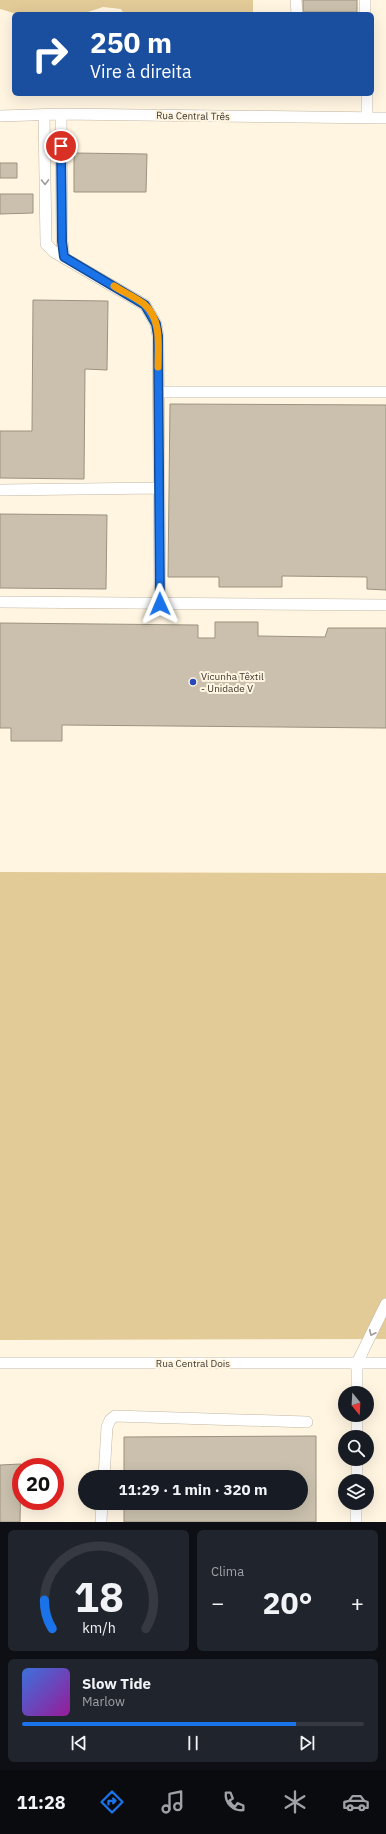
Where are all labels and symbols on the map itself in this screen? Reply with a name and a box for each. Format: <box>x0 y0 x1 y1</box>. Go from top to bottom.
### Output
street label: Rua Central Três <box>156 109 230 123</box>
pin <box>44 129 78 163</box>
one-way arrow <box>41 179 49 185</box>
position arrow <box>139 583 181 625</box>
place label: Vicunha Têxtil - Unidade V <box>201 670 264 695</box>
marker: Vicunha Têxtil - Unidade V <box>188 677 198 687</box>
one-way arrow <box>369 1329 377 1337</box>
street label: Rua Central Dois <box>156 1357 230 1370</box>
north arrow <box>338 1386 374 1422</box>
speed limit sign: 20 <box>12 1458 64 1510</box>

